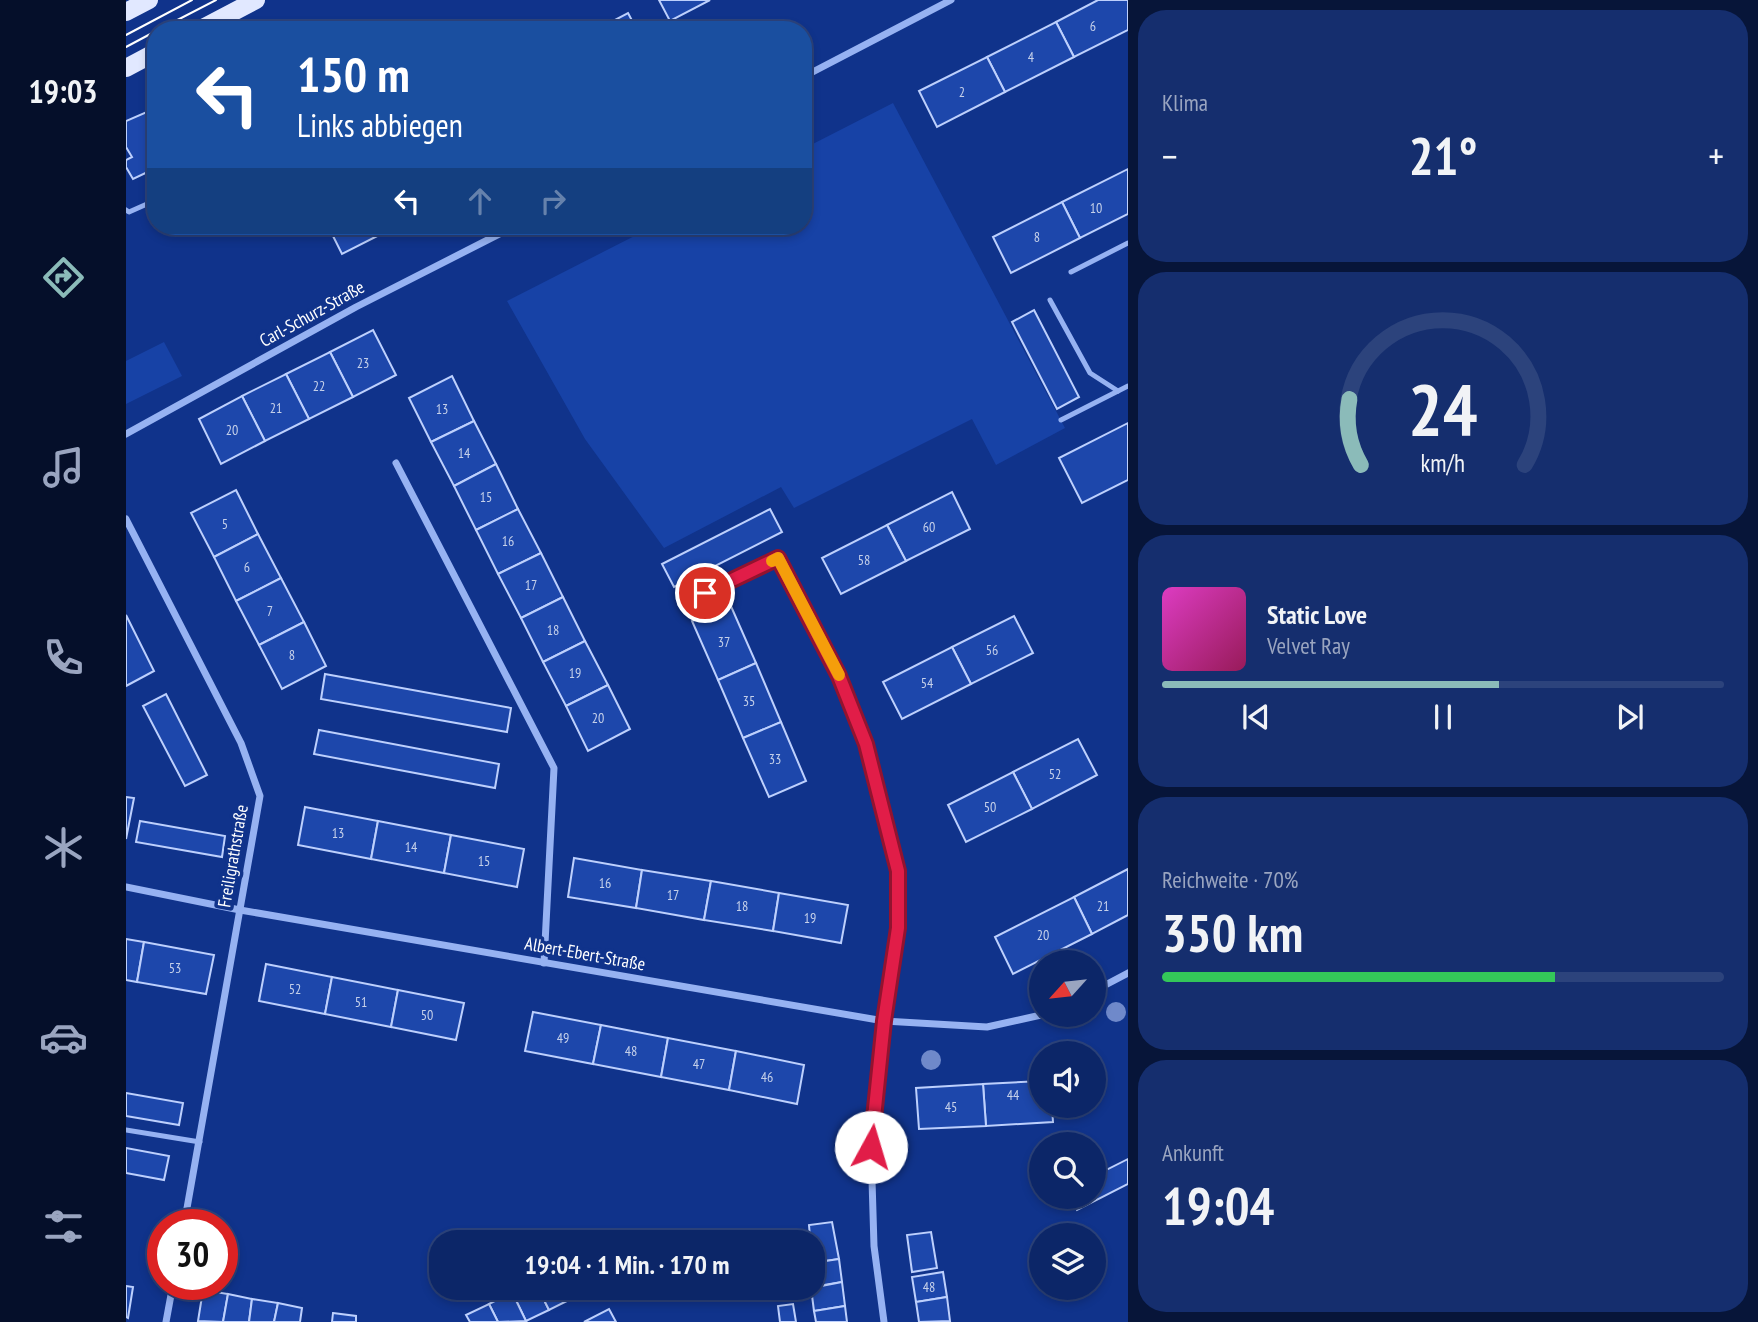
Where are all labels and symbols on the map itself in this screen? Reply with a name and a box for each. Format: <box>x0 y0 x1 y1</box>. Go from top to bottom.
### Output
house number: 6 <box>1090 17 1096 35</box>
house number: 4 <box>1028 48 1035 66</box>
house number: 2 <box>959 83 965 101</box>
house number: 10 <box>1090 199 1102 217</box>
house number: 8 <box>1034 228 1040 246</box>
street label: Carl-Schurz-Straße <box>255 275 368 352</box>
house number: 23 <box>357 354 369 372</box>
house number: 22 <box>313 377 325 395</box>
house number: 21 <box>270 399 282 417</box>
house number: 13 <box>436 400 448 418</box>
house number: 20 <box>226 421 238 439</box>
house number: 14 <box>458 444 471 462</box>
house number: 15 <box>480 488 492 506</box>
house number: 5 <box>222 515 228 533</box>
house number: 60 <box>923 518 935 536</box>
house number: 16 <box>502 532 514 550</box>
house number: 58 <box>858 551 870 569</box>
house number: 6 <box>244 558 250 576</box>
pin <box>675 563 735 623</box>
house number: 17 <box>525 576 537 594</box>
house number: 7 <box>267 602 273 620</box>
house number: 18 <box>547 621 559 639</box>
house number: 37 <box>718 633 730 651</box>
house number: 56 <box>986 641 998 659</box>
house number: 8 <box>289 646 295 664</box>
house number: 19 <box>569 664 581 682</box>
house number: 54 <box>921 674 934 692</box>
house number: 35 <box>743 692 755 710</box>
house number: 20 <box>592 709 604 727</box>
house number: 33 <box>769 750 781 768</box>
house number: 52 <box>1049 765 1061 783</box>
house number: 50 <box>984 798 996 816</box>
street label: Freiligrathstraße <box>212 803 253 909</box>
house number: 13 <box>332 824 344 842</box>
house number: 14 <box>405 838 418 856</box>
house number: 15 <box>478 852 490 870</box>
house number: 16 <box>599 874 611 892</box>
house number: 17 <box>667 886 679 904</box>
house number: 18 <box>736 897 748 915</box>
house number: 21 <box>1097 897 1109 915</box>
house number: 19 <box>804 909 816 927</box>
house number: 20 <box>1037 926 1049 944</box>
street label: Albert-Ebert-Straße <box>523 932 647 975</box>
north arrow <box>1029 950 1106 1027</box>
house number: 53 <box>169 959 181 977</box>
house number: 52 <box>289 980 301 998</box>
house number: 51 <box>355 993 367 1011</box>
house number: 50 <box>421 1006 433 1024</box>
house number: 49 <box>557 1029 569 1047</box>
house number: 48 <box>625 1042 637 1060</box>
house number: 47 <box>693 1055 705 1073</box>
house number: 46 <box>761 1068 773 1086</box>
house number: 44 <box>1007 1086 1020 1104</box>
house number: 45 <box>945 1098 957 1116</box>
position arrow <box>834 1110 908 1184</box>
speed limit sign: 30 <box>147 1209 238 1300</box>
house number: 48 <box>923 1278 935 1296</box>

